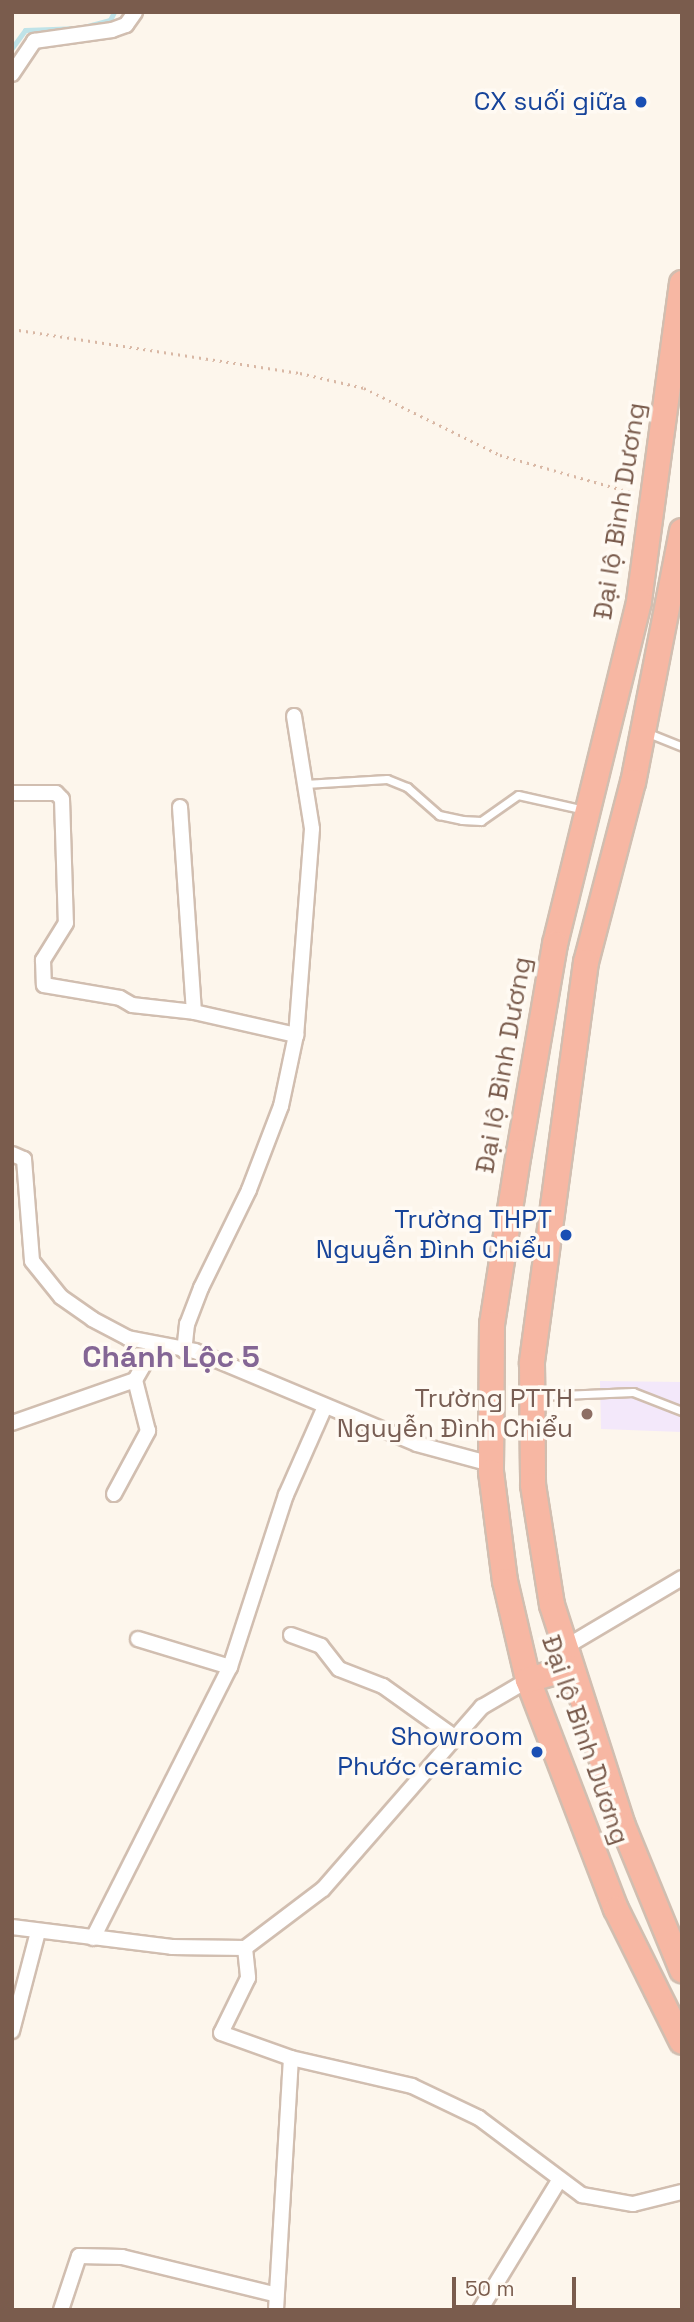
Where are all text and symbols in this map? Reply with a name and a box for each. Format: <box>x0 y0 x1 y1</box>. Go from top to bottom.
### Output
place label: CX suối giữa <box>474 86 627 118</box>
marker: CX suối giữa <box>633 94 649 110</box>
street label: Đại lộ Bình Dương <box>587 400 653 622</box>
street label: Đại lộ Bình Dương <box>470 954 538 1176</box>
place label: Trường THPT Nguyễn Đình Chiểu <box>316 1204 552 1266</box>
marker: Trường THPT Nguyễn Đình Chiểu <box>558 1227 574 1243</box>
district label: Chánh Lộc 5 <box>82 1339 260 1375</box>
place label: Trường PTTH Nguyễn Đình Chiểu <box>337 1383 573 1444</box>
marker: Trường PTTH Nguyễn Đình Chiểu <box>579 1406 595 1422</box>
street label: Đại lộ Bình Dương <box>535 1631 635 1849</box>
place label: Showroom Phước ceramic <box>337 1721 523 1782</box>
marker: Showroom Phước ceramic <box>529 1744 545 1760</box>
scale bar <box>456 2262 580 2306</box>
text: 50 m <box>465 2275 515 2302</box>

